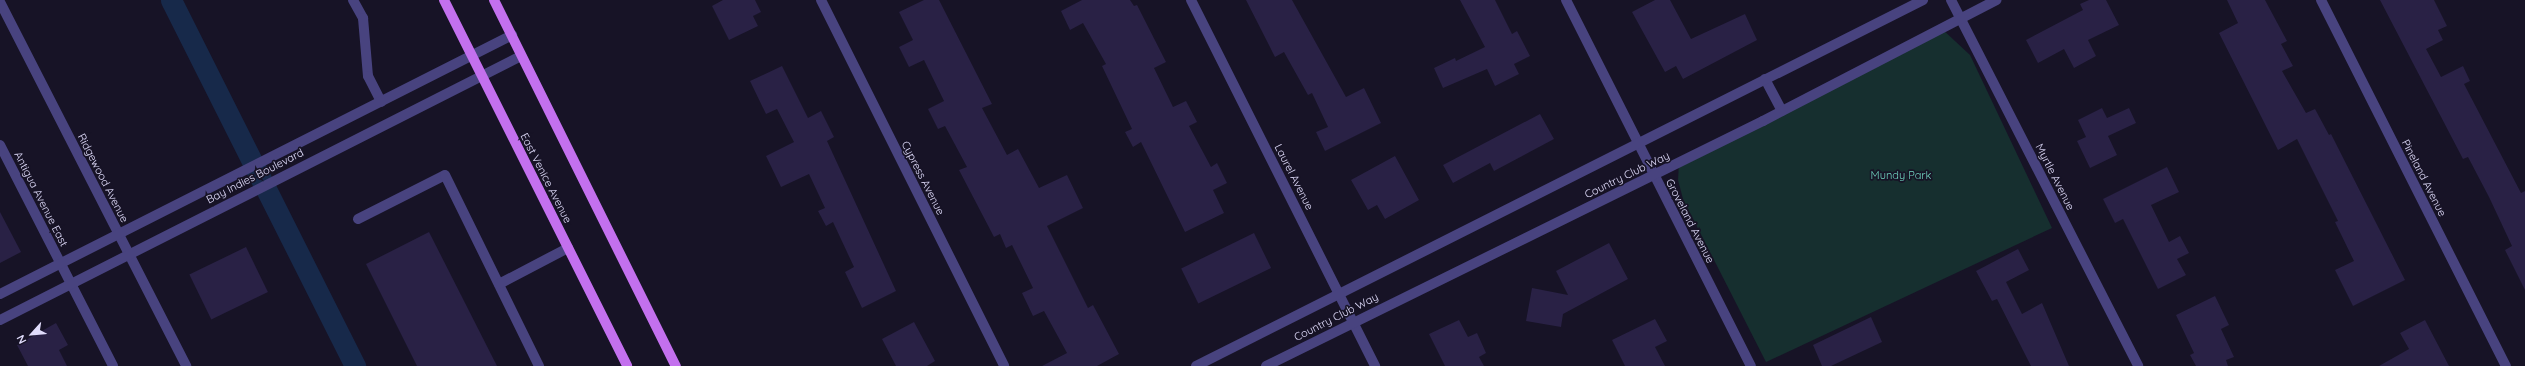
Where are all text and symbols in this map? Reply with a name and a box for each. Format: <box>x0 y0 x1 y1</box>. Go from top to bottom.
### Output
street label: Ridgewood Avenue <box>75 131 131 225</box>
street label: East Venice Avenue <box>518 131 574 225</box>
street label: Pineland Avenue <box>2399 137 2449 219</box>
street label: Cypress Avenue <box>899 139 947 217</box>
street label: Laurel Avenue <box>1272 142 1316 212</box>
street label: Myrtle Avenue <box>2033 142 2077 212</box>
street label: Bay Indies Boulevard <box>204 146 306 206</box>
street label: Antigua Avenue East <box>11 149 71 249</box>
street label: Country Club Way <box>1582 149 1672 201</box>
park label: Mundy Park <box>1871 168 1931 182</box>
street label: Groveland Avenue <box>1663 177 1717 265</box>
street label: Country Club Way <box>1292 290 1380 344</box>
north arrow <box>12 314 52 354</box>
text: N <box>13 333 29 346</box>

